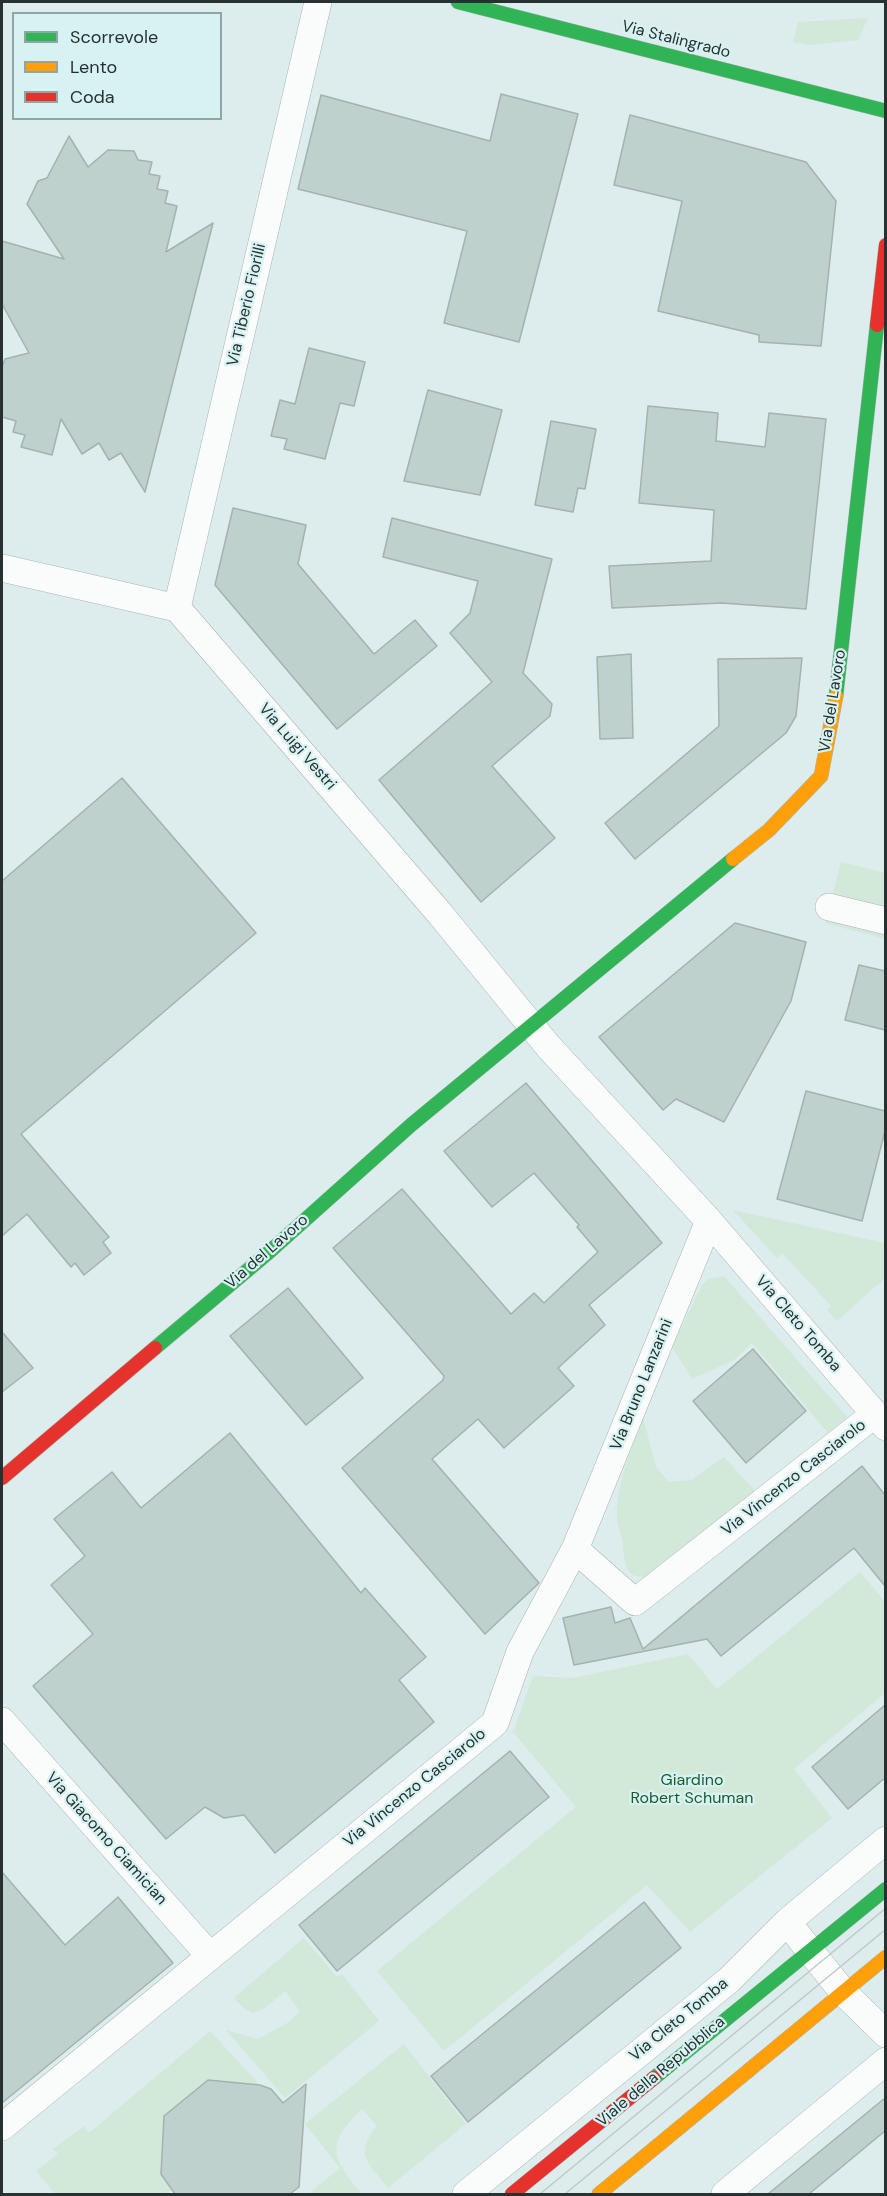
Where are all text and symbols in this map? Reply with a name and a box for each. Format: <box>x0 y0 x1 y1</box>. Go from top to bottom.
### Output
legend <box>12 12 222 120</box>
street label: Via Stalingrado <box>620 17 732 63</box>
text: Scorrevole <box>70 25 158 49</box>
text: Lento <box>70 55 117 79</box>
text: Coda <box>70 85 115 109</box>
street label: Via Tiberio Fiorilli <box>224 242 270 368</box>
street label: Via del Lavoro <box>815 648 851 754</box>
street label: Via Luigi Vestri <box>254 700 340 794</box>
street label: Via del Lavoro <box>221 1211 313 1293</box>
street label: Via Cleto Tomba <box>751 1272 845 1376</box>
street label: Via Bruno Lanzarini <box>607 1316 677 1454</box>
street label: Via Vincenzo Casciarolo <box>718 1416 870 1540</box>
street label: Via Vincenzo Casciarolo <box>340 1725 490 1851</box>
street label: Via Giacomo Ciamician <box>41 1769 171 1909</box>
park label: Giardino Robert Schuman <box>630 1771 754 1809</box>
street label: Via Cleto Tomba <box>626 1974 732 2066</box>
street label: Viale della Repubblica <box>593 2013 729 2131</box>

